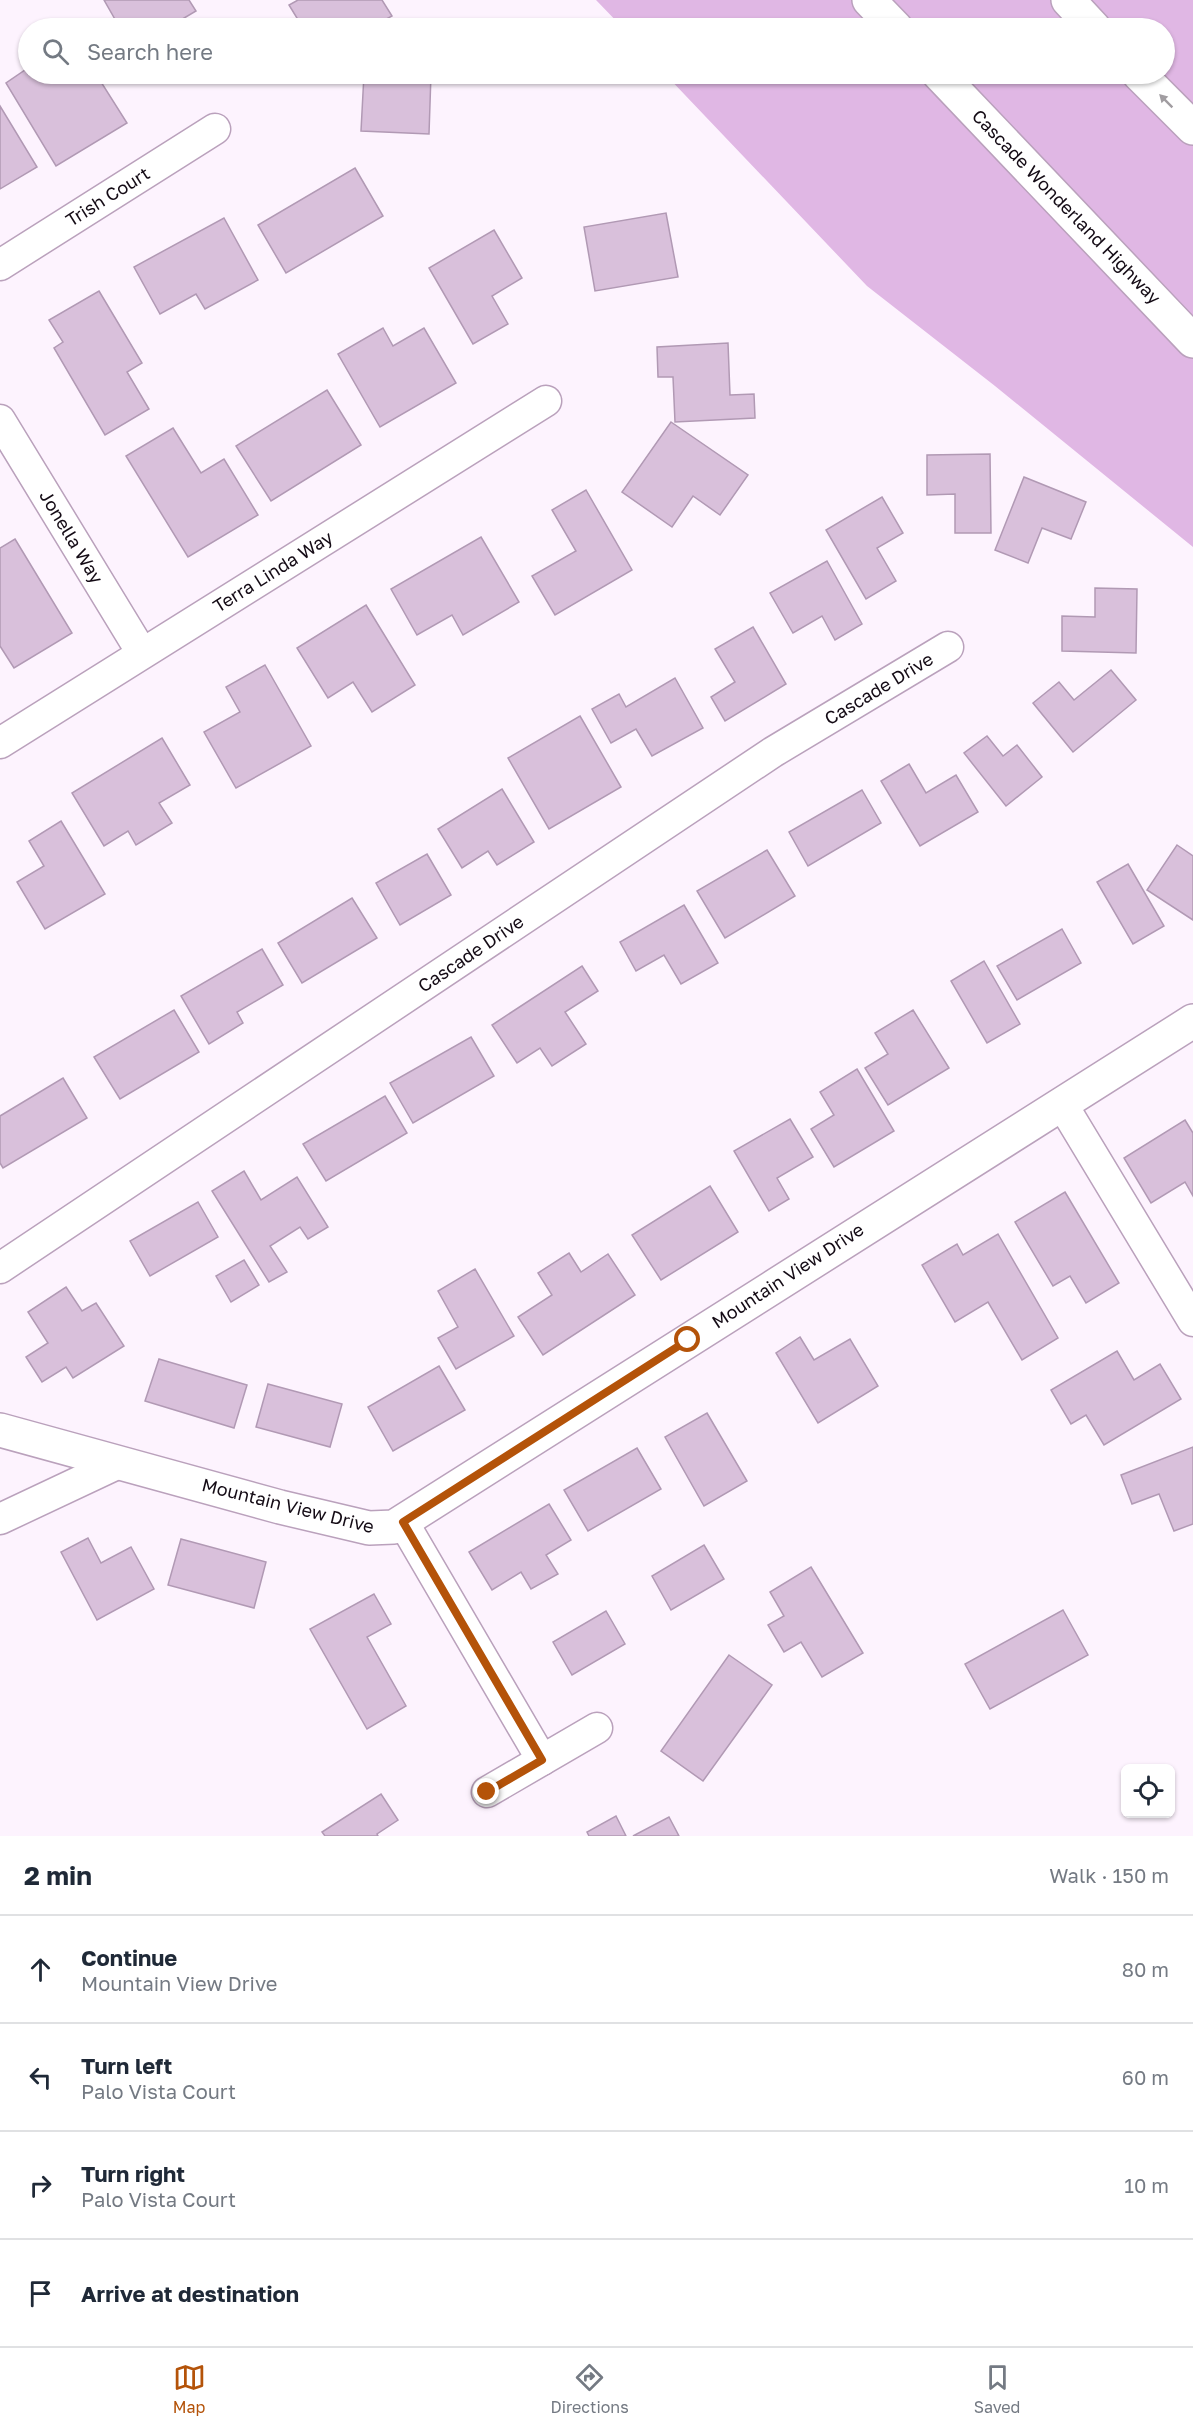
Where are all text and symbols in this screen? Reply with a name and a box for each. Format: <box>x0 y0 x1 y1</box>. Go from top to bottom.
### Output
search box <box>18 18 1175 84</box>
icon: search <box>39 35 72 68</box>
text: Search here <box>87 38 213 65</box>
one-way arrow <box>1159 93 1173 108</box>
street label: Cascade Wonderland Highway <box>968 104 1166 308</box>
street label: Trish Court <box>61 162 154 231</box>
street label: Jonella Way <box>35 486 108 587</box>
street label: Terra Linda Way <box>209 526 336 617</box>
street label: Cascade Drive <box>820 647 937 729</box>
street label: Cascade Drive <box>413 910 527 997</box>
street label: Mountain View Drive <box>707 1218 868 1332</box>
route start <box>674 1326 700 1352</box>
street label: Mountain View Drive <box>200 1473 377 1537</box>
map controls <box>1121 1764 1175 1818</box>
button: locate <box>1121 1764 1175 1818</box>
route end <box>473 1778 499 1804</box>
text: 2 min <box>24 1860 92 1891</box>
text: Walk · 150 m <box>1049 1863 1169 1887</box>
text: Continue <box>81 1944 177 1971</box>
icon: ahead <box>24 1953 57 1986</box>
text: 80 m <box>1122 1957 1169 1981</box>
text: Mountain View Drive <box>81 1971 277 1995</box>
text: Turn left <box>81 2052 172 2079</box>
icon: left <box>24 2061 57 2094</box>
text: 60 m <box>1122 2065 1169 2089</box>
text: Palo Vista Court <box>81 2079 236 2103</box>
text: Turn right <box>81 2160 185 2187</box>
icon: right <box>24 2169 57 2202</box>
text: 10 m <box>1124 2173 1169 2197</box>
text: Palo Vista Court <box>81 2187 236 2211</box>
icon: arrive <box>24 2277 57 2310</box>
text: Arrive at destination <box>81 2280 299 2307</box>
tab: Map <box>173 2361 206 2417</box>
tab: Directions <box>551 2361 629 2417</box>
tab: Saved <box>974 2361 1020 2417</box>

